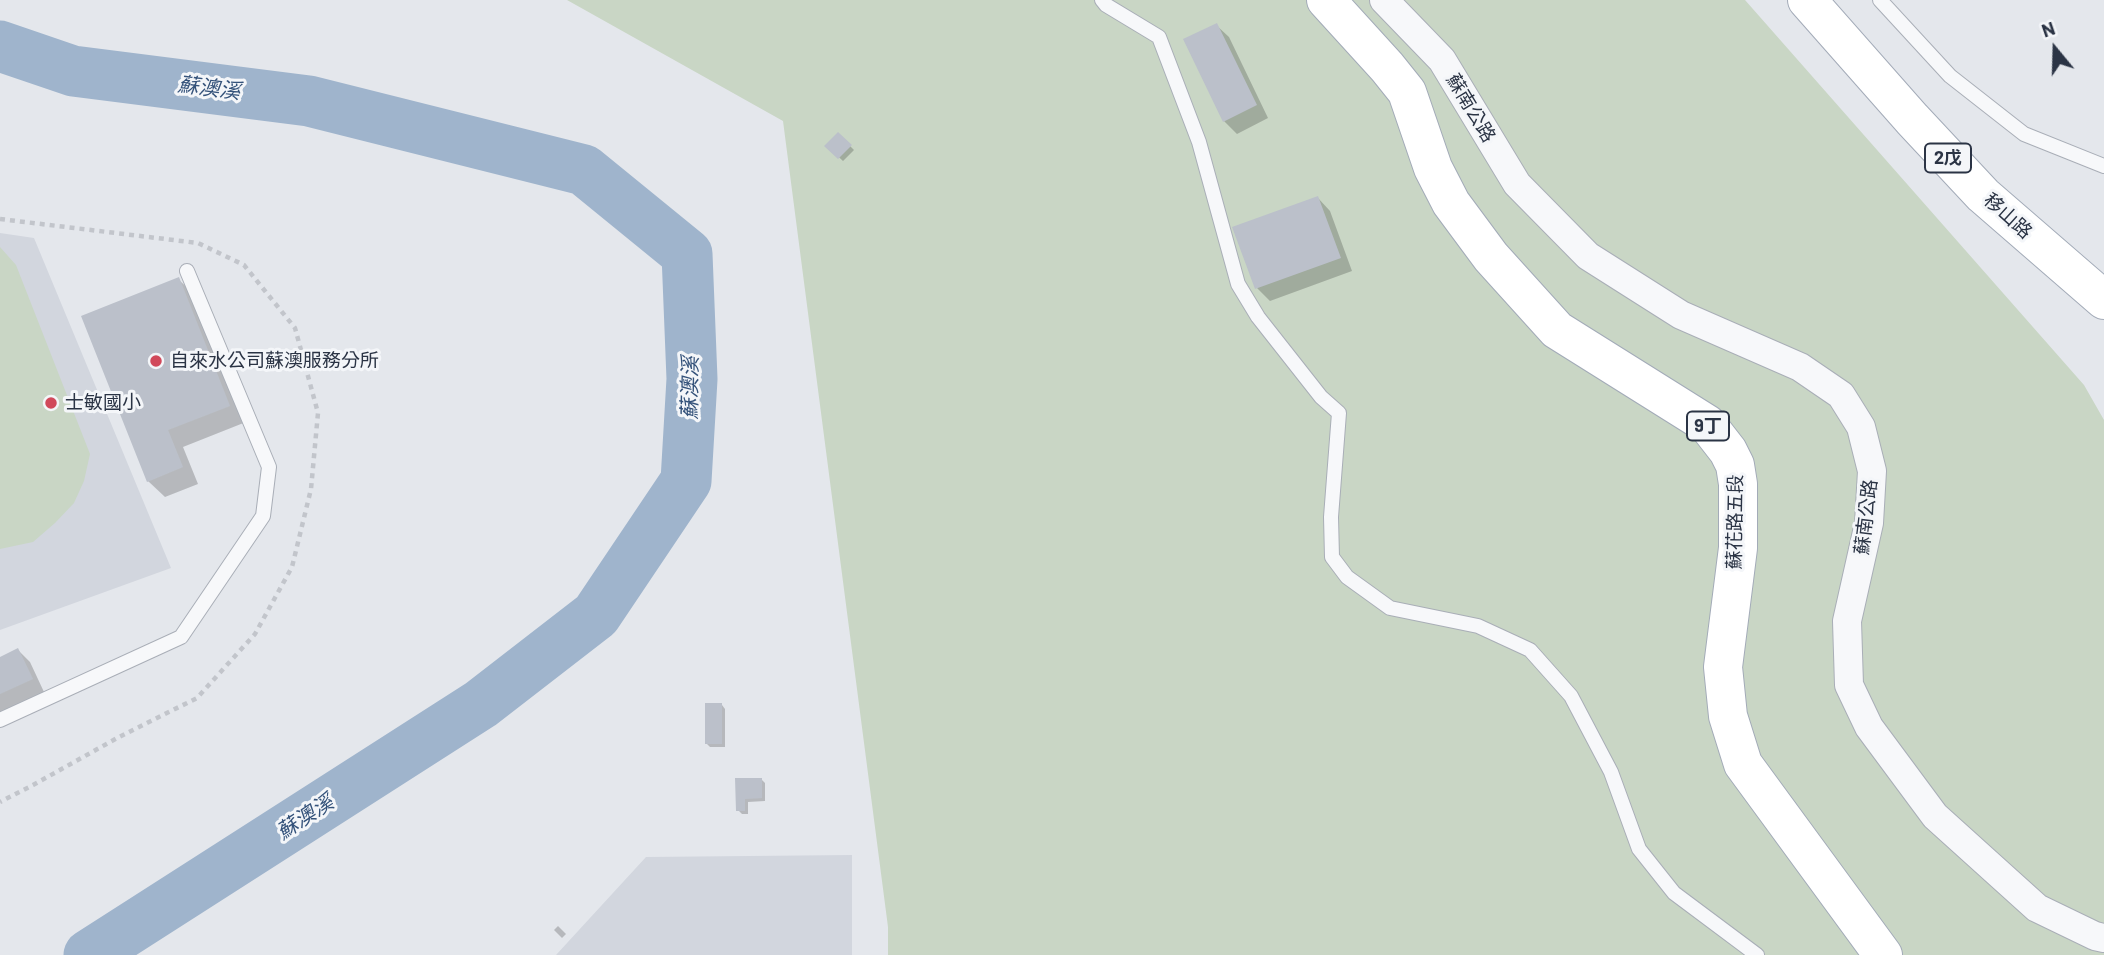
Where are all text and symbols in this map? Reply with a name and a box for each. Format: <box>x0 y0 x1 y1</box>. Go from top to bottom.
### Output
north arrow <box>2020 14 2090 84</box>
text: N <box>2038 16 2058 42</box>
street label: 蘇南公路 <box>1442 70 1500 146</box>
water label: 蘇澳溪 <box>176 72 242 104</box>
road number: 2戊 <box>1925 144 1971 173</box>
street label: 移山路 <box>1979 188 2037 244</box>
place label: 自來水公司蘇澳服務分所 <box>170 350 379 372</box>
marker: 自來水公司蘇澳服務分所 <box>148 353 164 369</box>
water label: 蘇澳溪 <box>677 356 703 420</box>
place label: 士敏國小 <box>65 392 141 414</box>
marker: 士敏國小 <box>43 395 59 411</box>
road number: 9丁 <box>1687 412 1729 440</box>
street label: 蘇花路五段 <box>1723 474 1747 570</box>
street label: 蘇南公路 <box>1850 478 1882 556</box>
water label: 蘇澳溪 <box>272 789 338 845</box>

